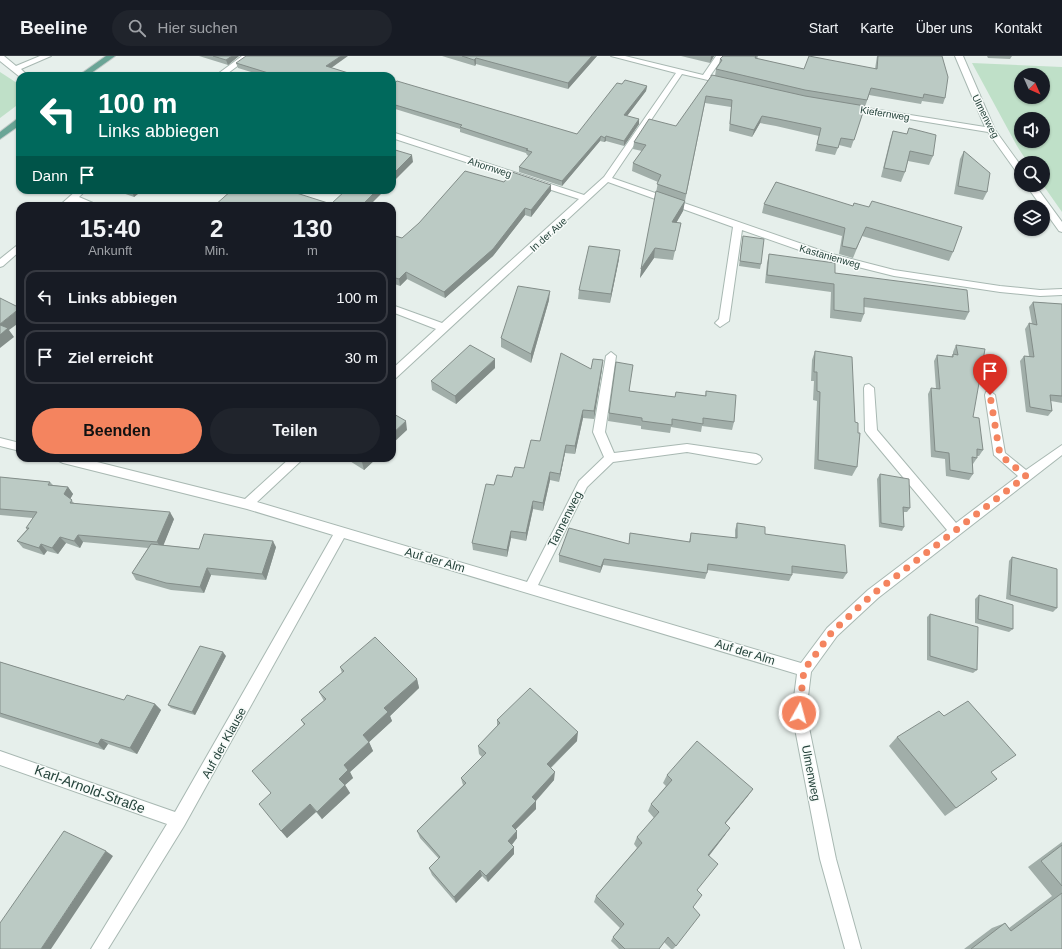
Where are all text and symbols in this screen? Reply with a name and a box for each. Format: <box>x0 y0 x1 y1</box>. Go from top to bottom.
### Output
search box <box>112 10 392 46</box>
text: Beeline <box>20 17 88 38</box>
icon: search <box>126 17 148 39</box>
text: Hier suchen <box>158 19 238 36</box>
text: Start <box>809 20 838 36</box>
text: Karte <box>860 20 894 36</box>
text: Über uns <box>916 20 973 36</box>
text: Kontakt <box>995 20 1042 36</box>
north arrow <box>1014 68 1050 104</box>
map controls <box>1014 68 1050 236</box>
icon: left <box>32 88 84 140</box>
text: 100 m <box>98 88 177 119</box>
street label: Ulmenweg <box>970 93 1001 140</box>
street label: Kiefernweg <box>859 104 910 123</box>
button: sound <box>1014 112 1050 148</box>
text: Links abbiegen <box>98 121 219 141</box>
street label: Ahornweg <box>467 155 513 180</box>
button: search <box>1014 156 1050 192</box>
icon: arrive <box>76 164 98 186</box>
text: Dann <box>32 167 68 184</box>
button: layers <box>1014 200 1050 236</box>
text: 15:40 <box>80 215 141 242</box>
text: 2 <box>210 215 223 242</box>
text: 130 <box>292 215 333 242</box>
street label: In der Aue <box>528 215 569 254</box>
text: Ankunft <box>88 243 132 258</box>
text: Min. <box>204 243 229 258</box>
text: m <box>307 243 318 258</box>
street label: Kastanienweg <box>798 243 862 270</box>
icon: left <box>34 286 56 308</box>
text: Links abbiegen <box>68 289 177 306</box>
text: 100 m <box>336 289 378 306</box>
icon: arrive <box>34 346 56 368</box>
text: Ziel erreicht <box>68 349 153 366</box>
text: 30 m <box>345 349 378 366</box>
pin <box>973 354 1007 395</box>
icon: arrive <box>979 360 1001 382</box>
button: Beenden <box>32 408 202 454</box>
button: Teilen <box>210 408 380 454</box>
street label: Tannenweg <box>545 488 585 550</box>
street label: Auf der Alm <box>403 545 467 575</box>
street label: Auf der Alm <box>713 636 777 668</box>
position arrow <box>778 692 820 734</box>
street label: Auf der Klause <box>199 705 249 781</box>
street label: Ulmenweg <box>799 744 823 802</box>
street label: Karl-Arnold-Straße <box>32 762 148 817</box>

